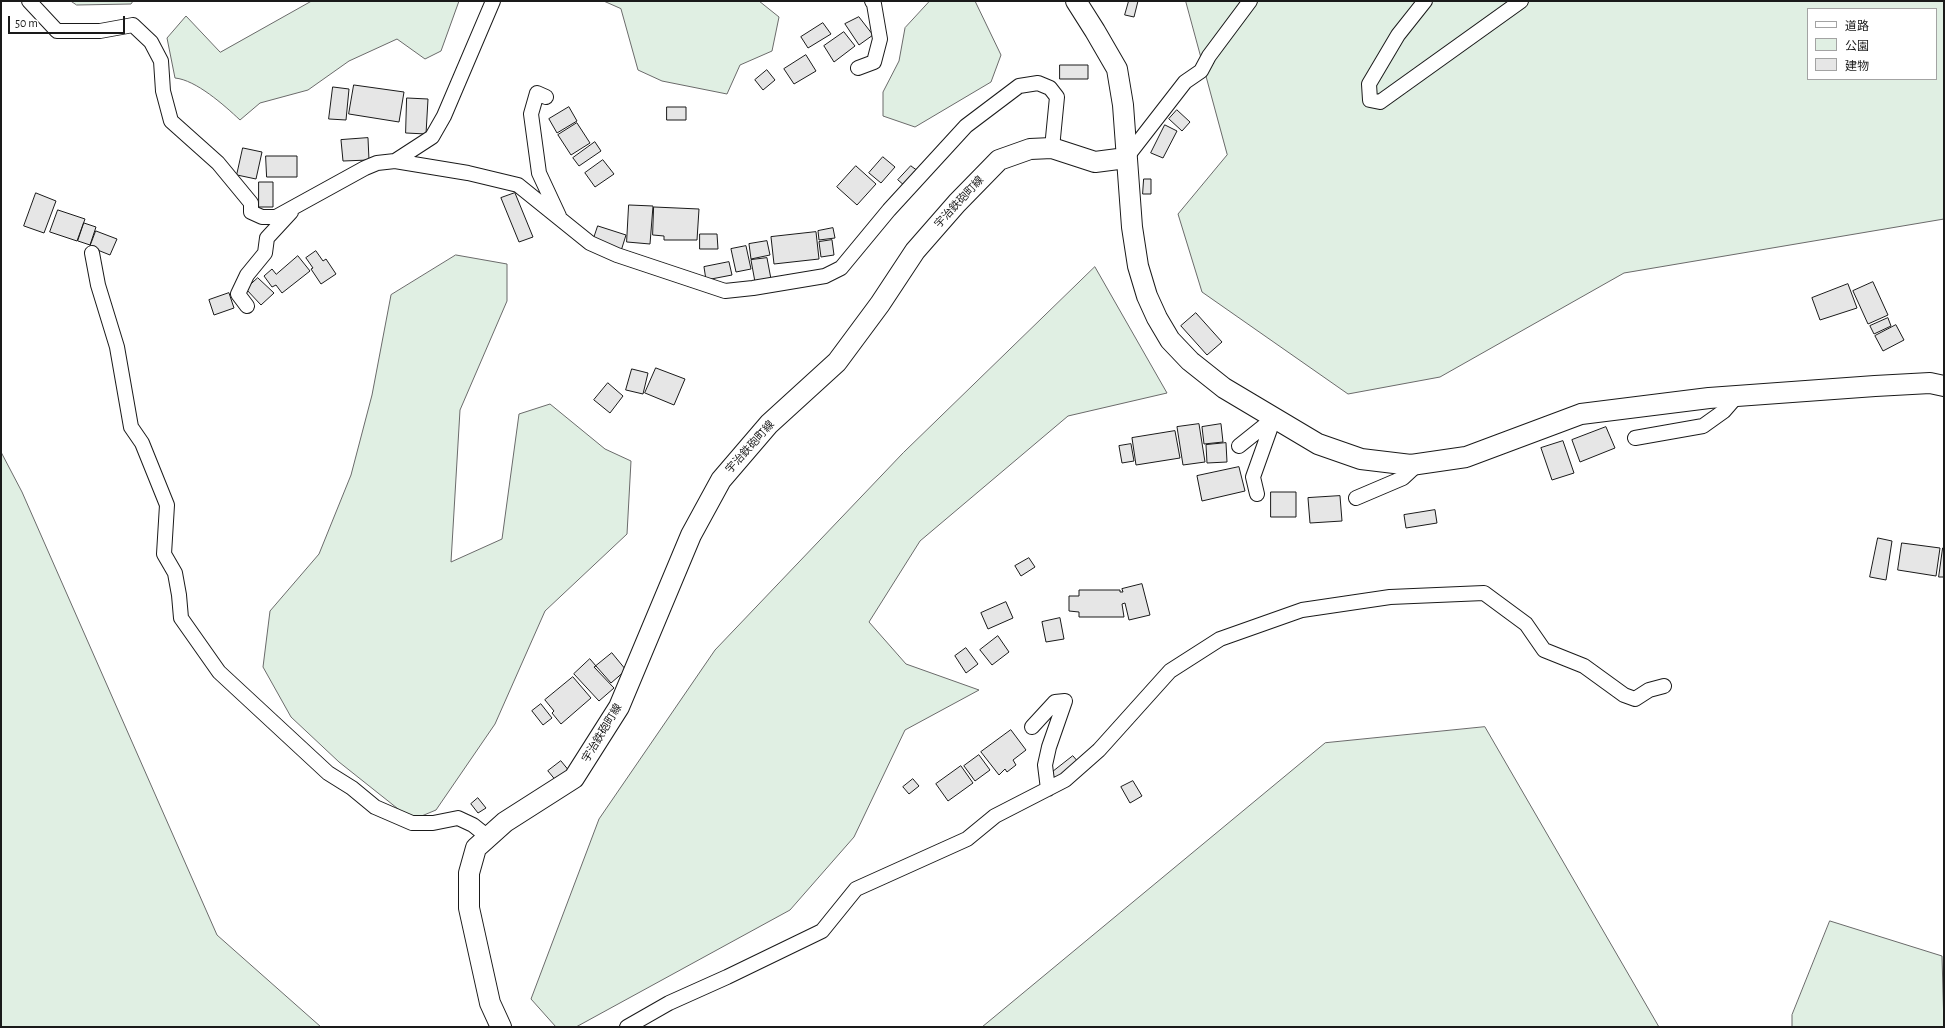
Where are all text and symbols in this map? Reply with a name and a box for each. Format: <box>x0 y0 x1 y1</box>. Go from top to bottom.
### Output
scale bar <box>10 8 127 34</box>
legend <box>1807 8 1937 80</box>
text: 50 m <box>15 17 38 29</box>
text: 道路 <box>1845 20 1869 32</box>
text: 公園 <box>1845 40 1869 52</box>
text: 建物 <box>1845 60 1869 72</box>
street label: 宇治鉄砲町線 <box>932 173 986 231</box>
street label: 宇治鉄砲町線 <box>723 418 777 476</box>
street label: 宇治鉄砲町線 <box>579 701 625 765</box>

